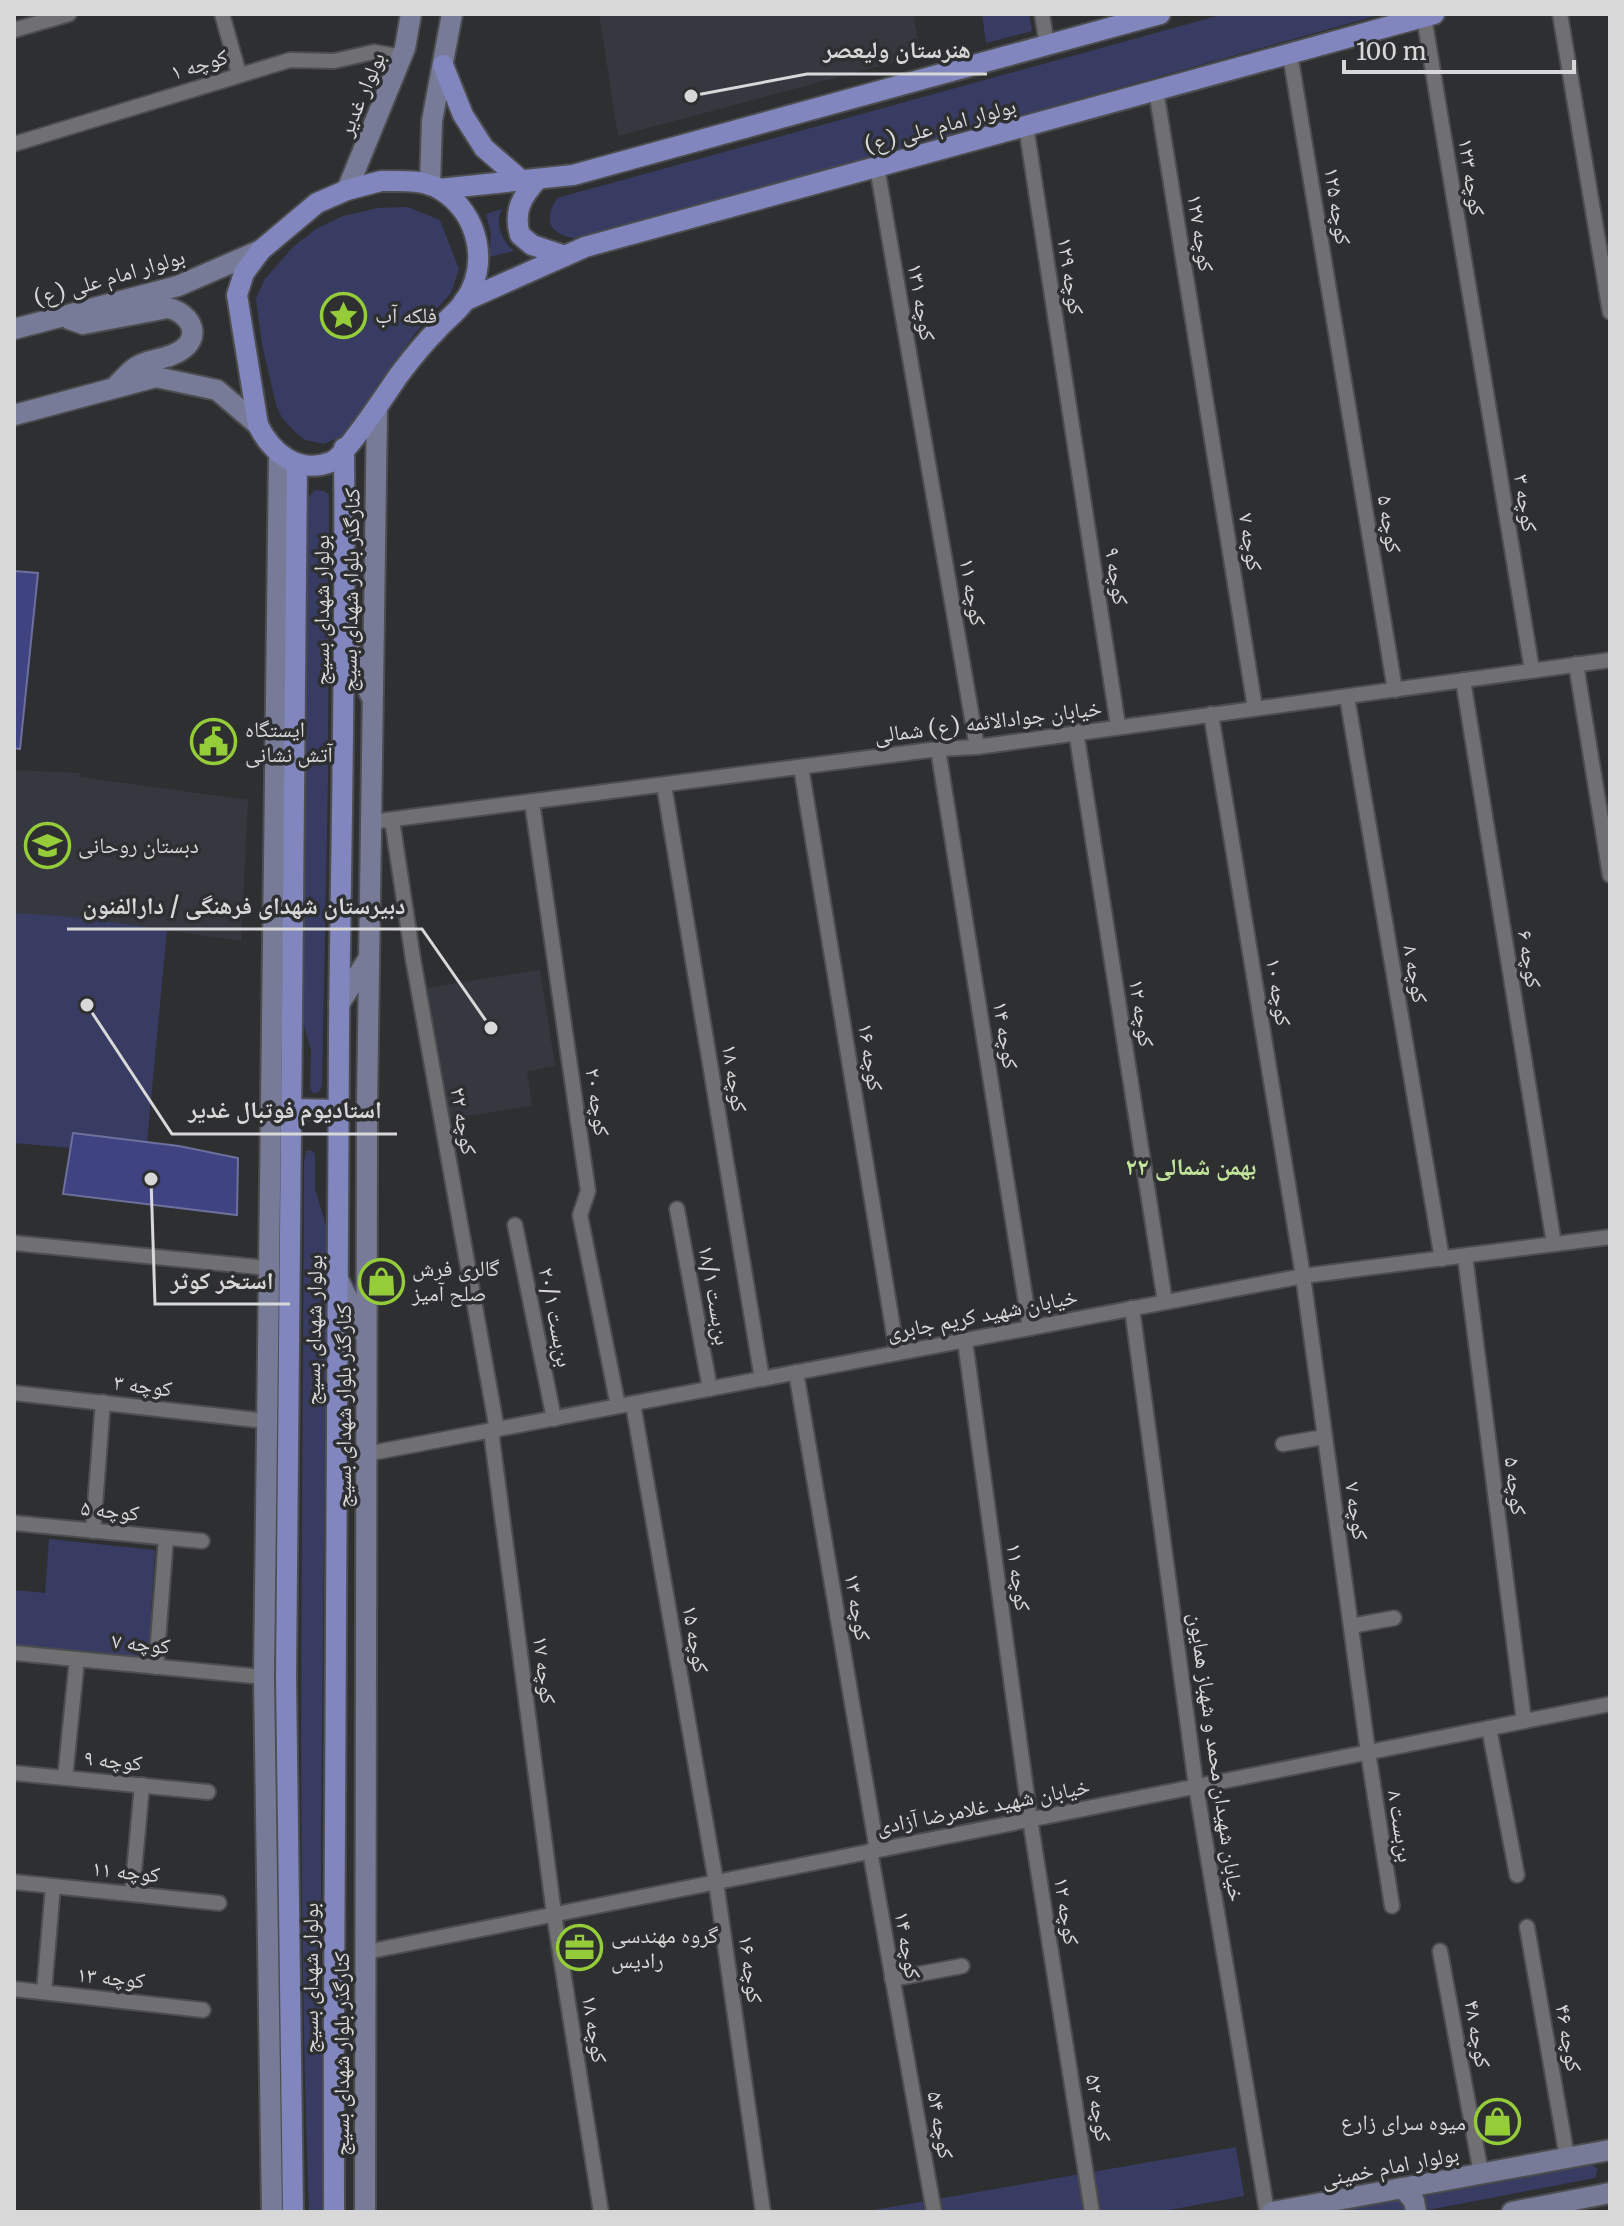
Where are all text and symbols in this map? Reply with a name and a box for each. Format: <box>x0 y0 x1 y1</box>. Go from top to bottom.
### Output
scale bar <box>1344 24 1574 74</box>
callout: هنرستان ولیعصر <box>807 26 987 74</box>
text: هنرستان ولیعصر <box>822 34 971 65</box>
text: 100 m <box>1356 36 1427 67</box>
street label: کوچه ۱ <box>167 42 231 86</box>
street label: بولوار غدیر <box>330 48 391 141</box>
street label: بولوار امام علی (ع) <box>861 91 1019 160</box>
street label: کوچه ۱۲۳ <box>1452 136 1492 218</box>
street label: کوچه ۱۲۵ <box>1318 165 1358 247</box>
street label: کوچه ۱۲۷ <box>1181 192 1221 274</box>
street label: کوچه ۱۲۹ <box>1051 235 1091 317</box>
street label: بولوار امام علی (ع) <box>30 242 188 313</box>
street label: کوچه ۱۳۱ <box>901 261 943 343</box>
place icon: فلکه آب <box>320 291 368 339</box>
place label: فلکه آب <box>375 301 437 329</box>
street label: کوچه ۳ <box>1508 472 1544 534</box>
street label: کنارگذر بلوار شهدای بسیج <box>334 488 366 692</box>
street label: کوچه ۵ <box>1372 493 1408 555</box>
street label: کوچه ۷ <box>1233 511 1269 573</box>
street label: بولوار شهدای بسیج <box>307 535 335 685</box>
street label: کوچه ۹ <box>1099 545 1135 607</box>
street label: کوچه ۱۱ <box>953 556 993 628</box>
street label: خیابان جوادالائمه (ع) شمالی <box>873 693 1103 749</box>
place label: ایستگاه آتش نشانی <box>245 715 333 768</box>
public building icon: ایستگاه آتش نشانی <box>190 718 238 766</box>
school or university icon: دبستان روحانی <box>23 821 71 869</box>
place label: دبستان روحانی <box>78 831 199 859</box>
callout: دبیرستان شهدای فرهنگی / دارالفنون <box>67 881 422 929</box>
text: دبیرستان شهدای فرهنگی / دارالفنون <box>83 890 405 921</box>
street label: کوچه ۶ <box>1512 928 1548 990</box>
street label: کوچه ۸ <box>1397 943 1435 1005</box>
street label: کوچه ۱۰ <box>1260 956 1298 1028</box>
street label: کوچه ۱۲ <box>1123 977 1161 1049</box>
street label: کوچه ۱۴ <box>987 999 1025 1071</box>
street label: کوچه ۱۶ <box>852 1021 890 1093</box>
street label: کوچه ۱۸ <box>716 1042 754 1114</box>
street label: کوچه ۲۰ <box>579 1066 617 1138</box>
street label: کوچه ۲۲ <box>444 1085 484 1157</box>
callout: استادیوم فوتبال غدیر <box>172 1086 397 1134</box>
text: استادیوم فوتبال غدیر <box>187 1094 382 1127</box>
district label: ۲۲ بهمن شمالی <box>1126 1151 1256 1182</box>
street label: بن‌بست ۱۸/۱ <box>692 1243 738 1347</box>
street label: بولوار شهدای بسیج <box>298 1254 328 1406</box>
place label: گالری فرش صلح آمیز <box>411 1254 499 1307</box>
callout: استخر کوثر <box>155 1256 290 1304</box>
shop icon: گالری فرش صلح آمیز <box>357 1257 405 1305</box>
text: استخر کوثر <box>169 1265 274 1296</box>
street label: بن‌بست ۲۰/۱ <box>533 1265 579 1369</box>
street label: خیابان شهید کریم جابری <box>884 1282 1080 1347</box>
street label: کنارگذر بلوار شهدای بسیج <box>329 1304 357 1508</box>
street label: کوچه ۳ <box>112 1368 174 1402</box>
street label: کوچه ۵ <box>1499 1455 1533 1517</box>
street label: کوچه ۷ <box>1339 1480 1375 1542</box>
street label: کوچه ۵ <box>79 1493 141 1527</box>
street label: کوچه ۱۱ <box>1000 1541 1038 1613</box>
street label: کوچه ۱۳ <box>838 1571 878 1643</box>
street label: کوچه ۱۵ <box>676 1603 716 1675</box>
street label: خیابان شهیدان محمد و شهباز همایون <box>1183 1611 1251 1903</box>
street label: کوچه ۷ <box>110 1626 172 1660</box>
street label: کوچه ۱۷ <box>527 1634 563 1706</box>
street label: کوچه ۹ <box>82 1743 144 1777</box>
street label: خیابان شهید غلامرضا آزادی <box>874 1772 1092 1840</box>
street label: بن‌بست ۸ <box>1381 1788 1421 1864</box>
street label: کوچه ۱۱ <box>91 1854 161 1888</box>
street label: کوچه ۱۲ <box>1048 1875 1086 1947</box>
street label: بولوار شهدای بسیج <box>296 1903 324 2053</box>
street label: کوچه ۱۴ <box>888 1909 928 1981</box>
place label: گروه مهندسی رادیس <box>611 1921 718 1974</box>
office icon: گروه مهندسی رادیس <box>556 1924 604 1972</box>
street label: کوچه ۱۶ <box>732 1933 770 2005</box>
street label: کنارگذر بلوار شهدای بسیج <box>327 1952 355 2156</box>
street label: کوچه ۱۳ <box>76 1960 146 1994</box>
street label: کوچه ۱۸ <box>576 1993 614 2065</box>
street label: کوچه ۴۸ <box>1458 1998 1498 2070</box>
street label: کوچه ۴۶ <box>1549 2002 1589 2074</box>
street label: کوچه ۵۲ <box>1080 2072 1118 2144</box>
street label: کوچه ۵۴ <box>921 2089 961 2161</box>
shop icon: میوه سرای زارع <box>1473 2098 1521 2146</box>
place label: میوه سرای زارع <box>1341 2108 1466 2136</box>
street label: بولوار امام خمینی <box>1319 2139 1461 2194</box>

